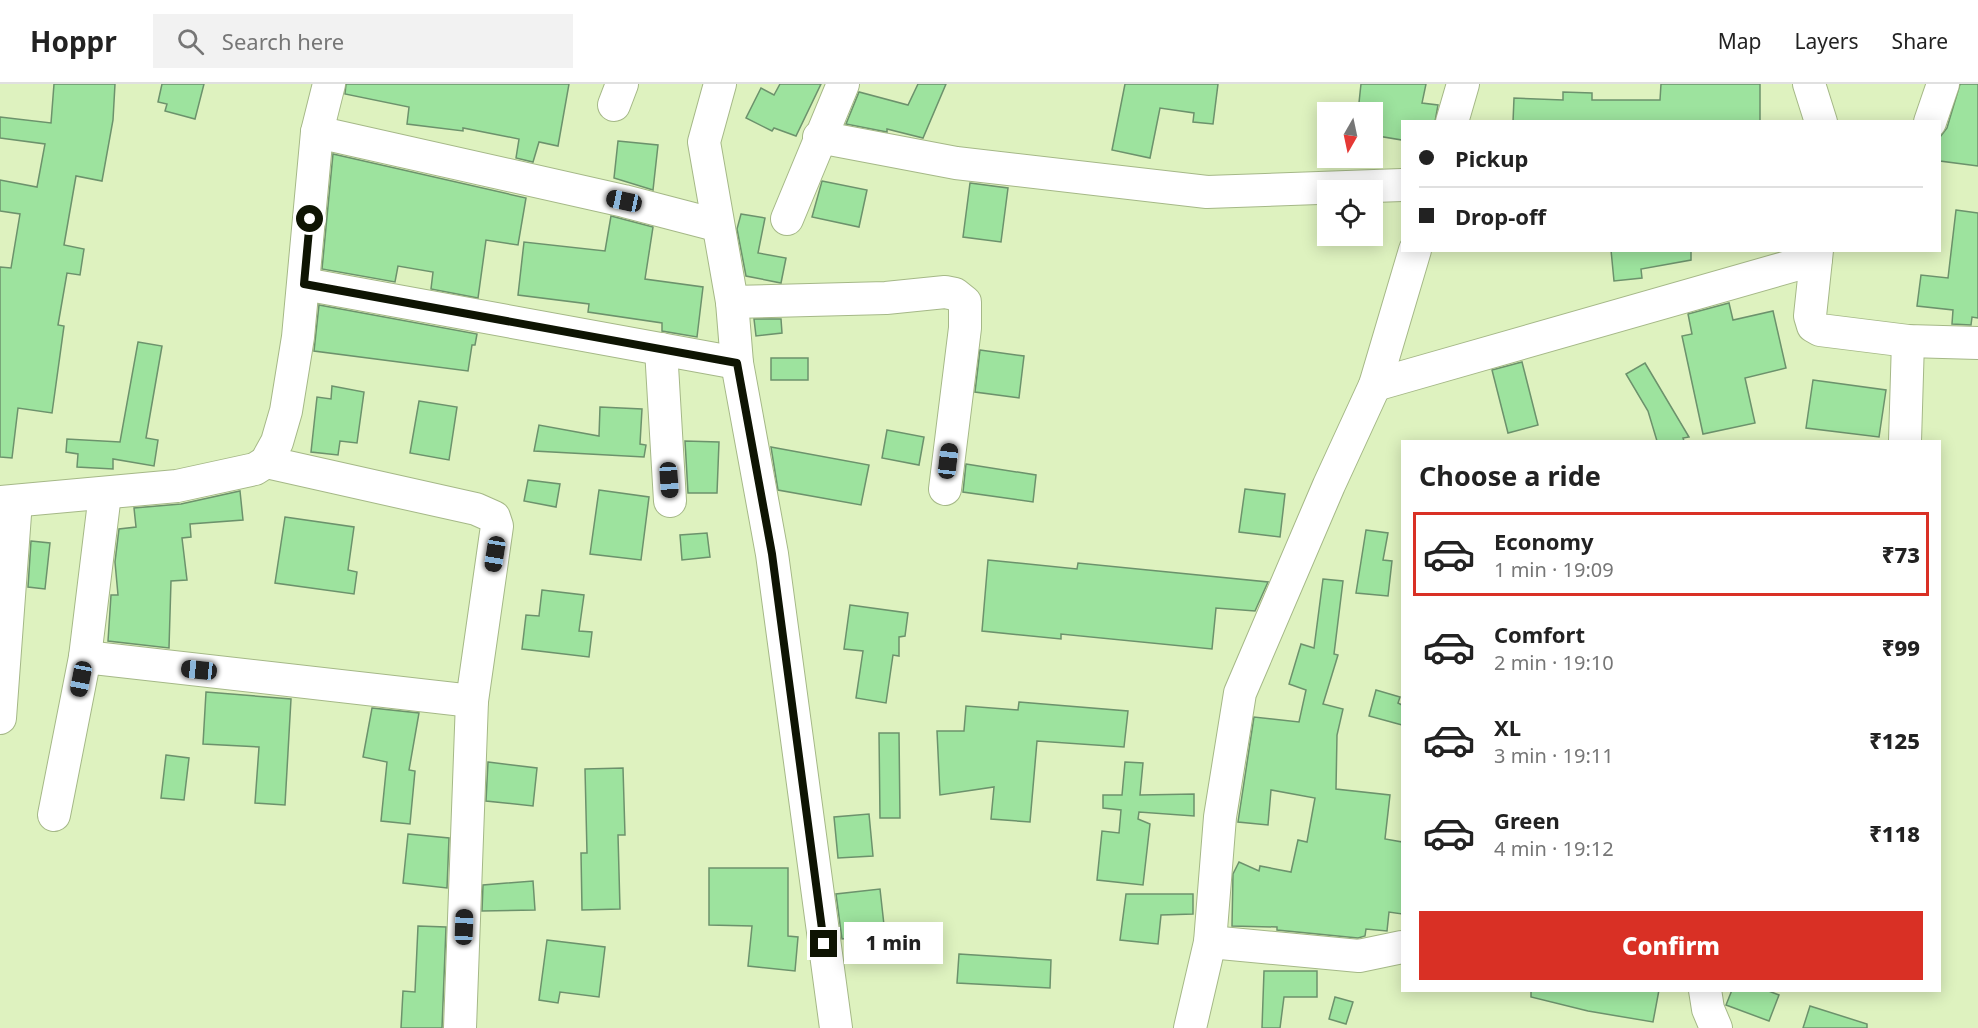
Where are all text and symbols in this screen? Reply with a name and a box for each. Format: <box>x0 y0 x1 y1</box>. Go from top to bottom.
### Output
search box <box>153 14 573 68</box>
text: Hoppr <box>30 22 117 60</box>
icon: search <box>174 25 207 58</box>
text: Search here <box>222 26 344 56</box>
text: Map <box>1718 27 1762 55</box>
text: Layers <box>1795 27 1859 55</box>
text: Share <box>1892 27 1948 55</box>
north arrow <box>1317 102 1383 168</box>
map controls <box>1317 102 1383 246</box>
text: Pickup <box>1455 143 1528 173</box>
button: locate <box>1317 180 1383 246</box>
car <box>605 188 643 214</box>
text: Drop-off <box>1455 201 1546 231</box>
route start <box>296 205 323 232</box>
car <box>937 442 959 480</box>
text: Choose a ride <box>1419 457 1601 494</box>
car <box>659 461 679 499</box>
text: Economy <box>1494 526 1593 556</box>
icon: car <box>1422 527 1476 581</box>
car <box>483 535 507 573</box>
text: ₹73 <box>1882 539 1920 569</box>
text: 1 min · 19:09 <box>1494 556 1614 583</box>
text: Comfort <box>1494 619 1585 649</box>
icon: car <box>1422 620 1476 674</box>
text: ₹99 <box>1882 632 1920 662</box>
text: 2 min · 19:10 <box>1494 649 1614 676</box>
car <box>180 659 218 681</box>
car <box>69 660 93 698</box>
text: XL <box>1494 712 1521 742</box>
icon: car <box>1422 713 1476 767</box>
text: ₹125 <box>1869 725 1920 755</box>
text: 3 min · 19:11 <box>1494 742 1614 769</box>
text: Green <box>1494 805 1560 835</box>
icon: car <box>1422 806 1476 860</box>
text: ₹118 <box>1869 818 1920 848</box>
text: 4 min · 19:12 <box>1494 835 1614 862</box>
car <box>454 909 474 945</box>
button: Confirm <box>1419 911 1923 980</box>
callout: 1 min <box>845 923 944 965</box>
text: 1 min <box>866 929 921 956</box>
route end <box>810 930 837 957</box>

